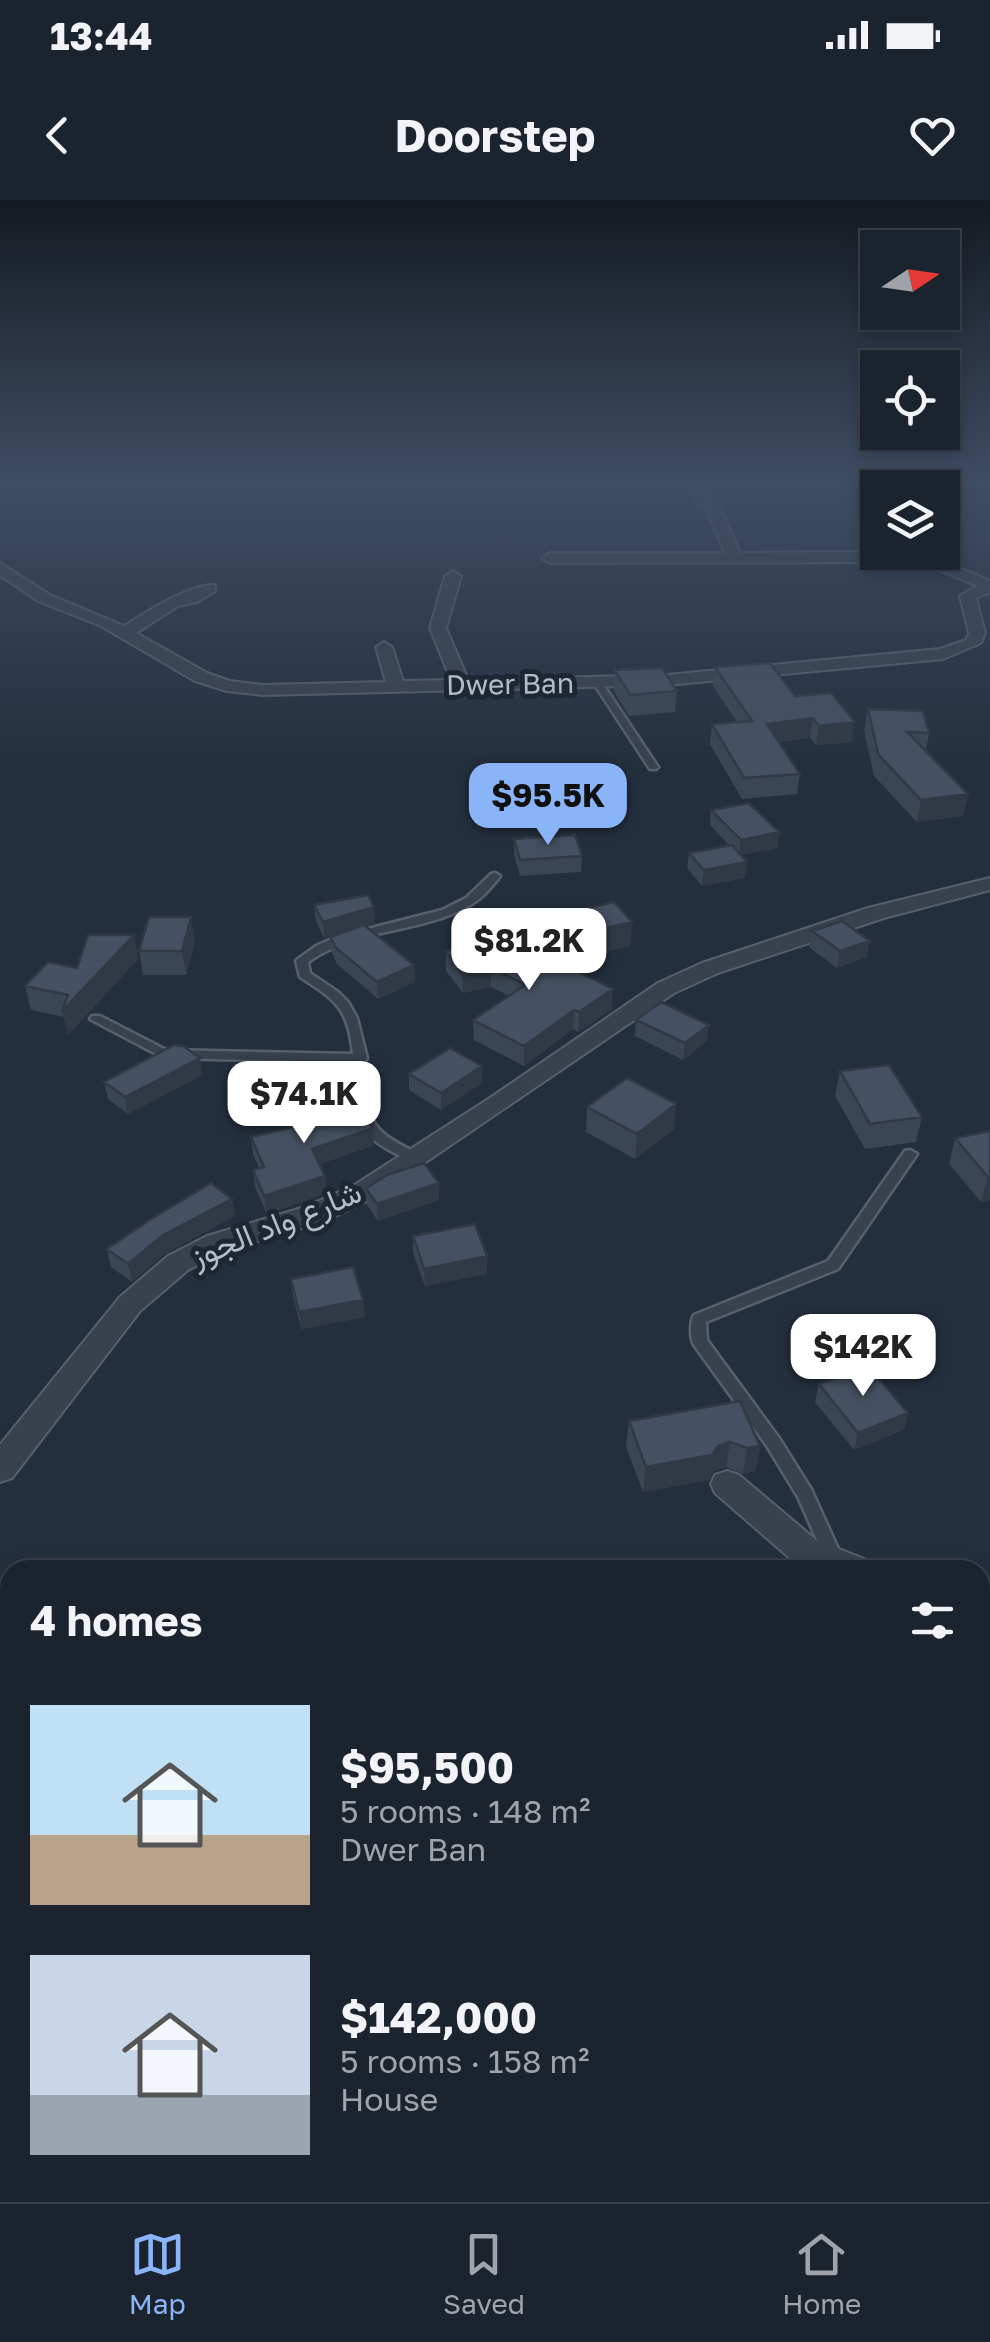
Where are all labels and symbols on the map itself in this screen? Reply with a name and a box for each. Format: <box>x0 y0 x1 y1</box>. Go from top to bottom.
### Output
north arrow <box>860 230 960 330</box>
street label: Dwer Ban <box>446 666 574 701</box>
pin: $95.5K <box>467 763 629 848</box>
pin: $81.2K <box>448 908 610 993</box>
pin: $74.1K <box>223 1061 385 1146</box>
street label: شارع واد الجوز <box>184 1172 368 1279</box>
pin: $142K <box>793 1314 933 1399</box>

